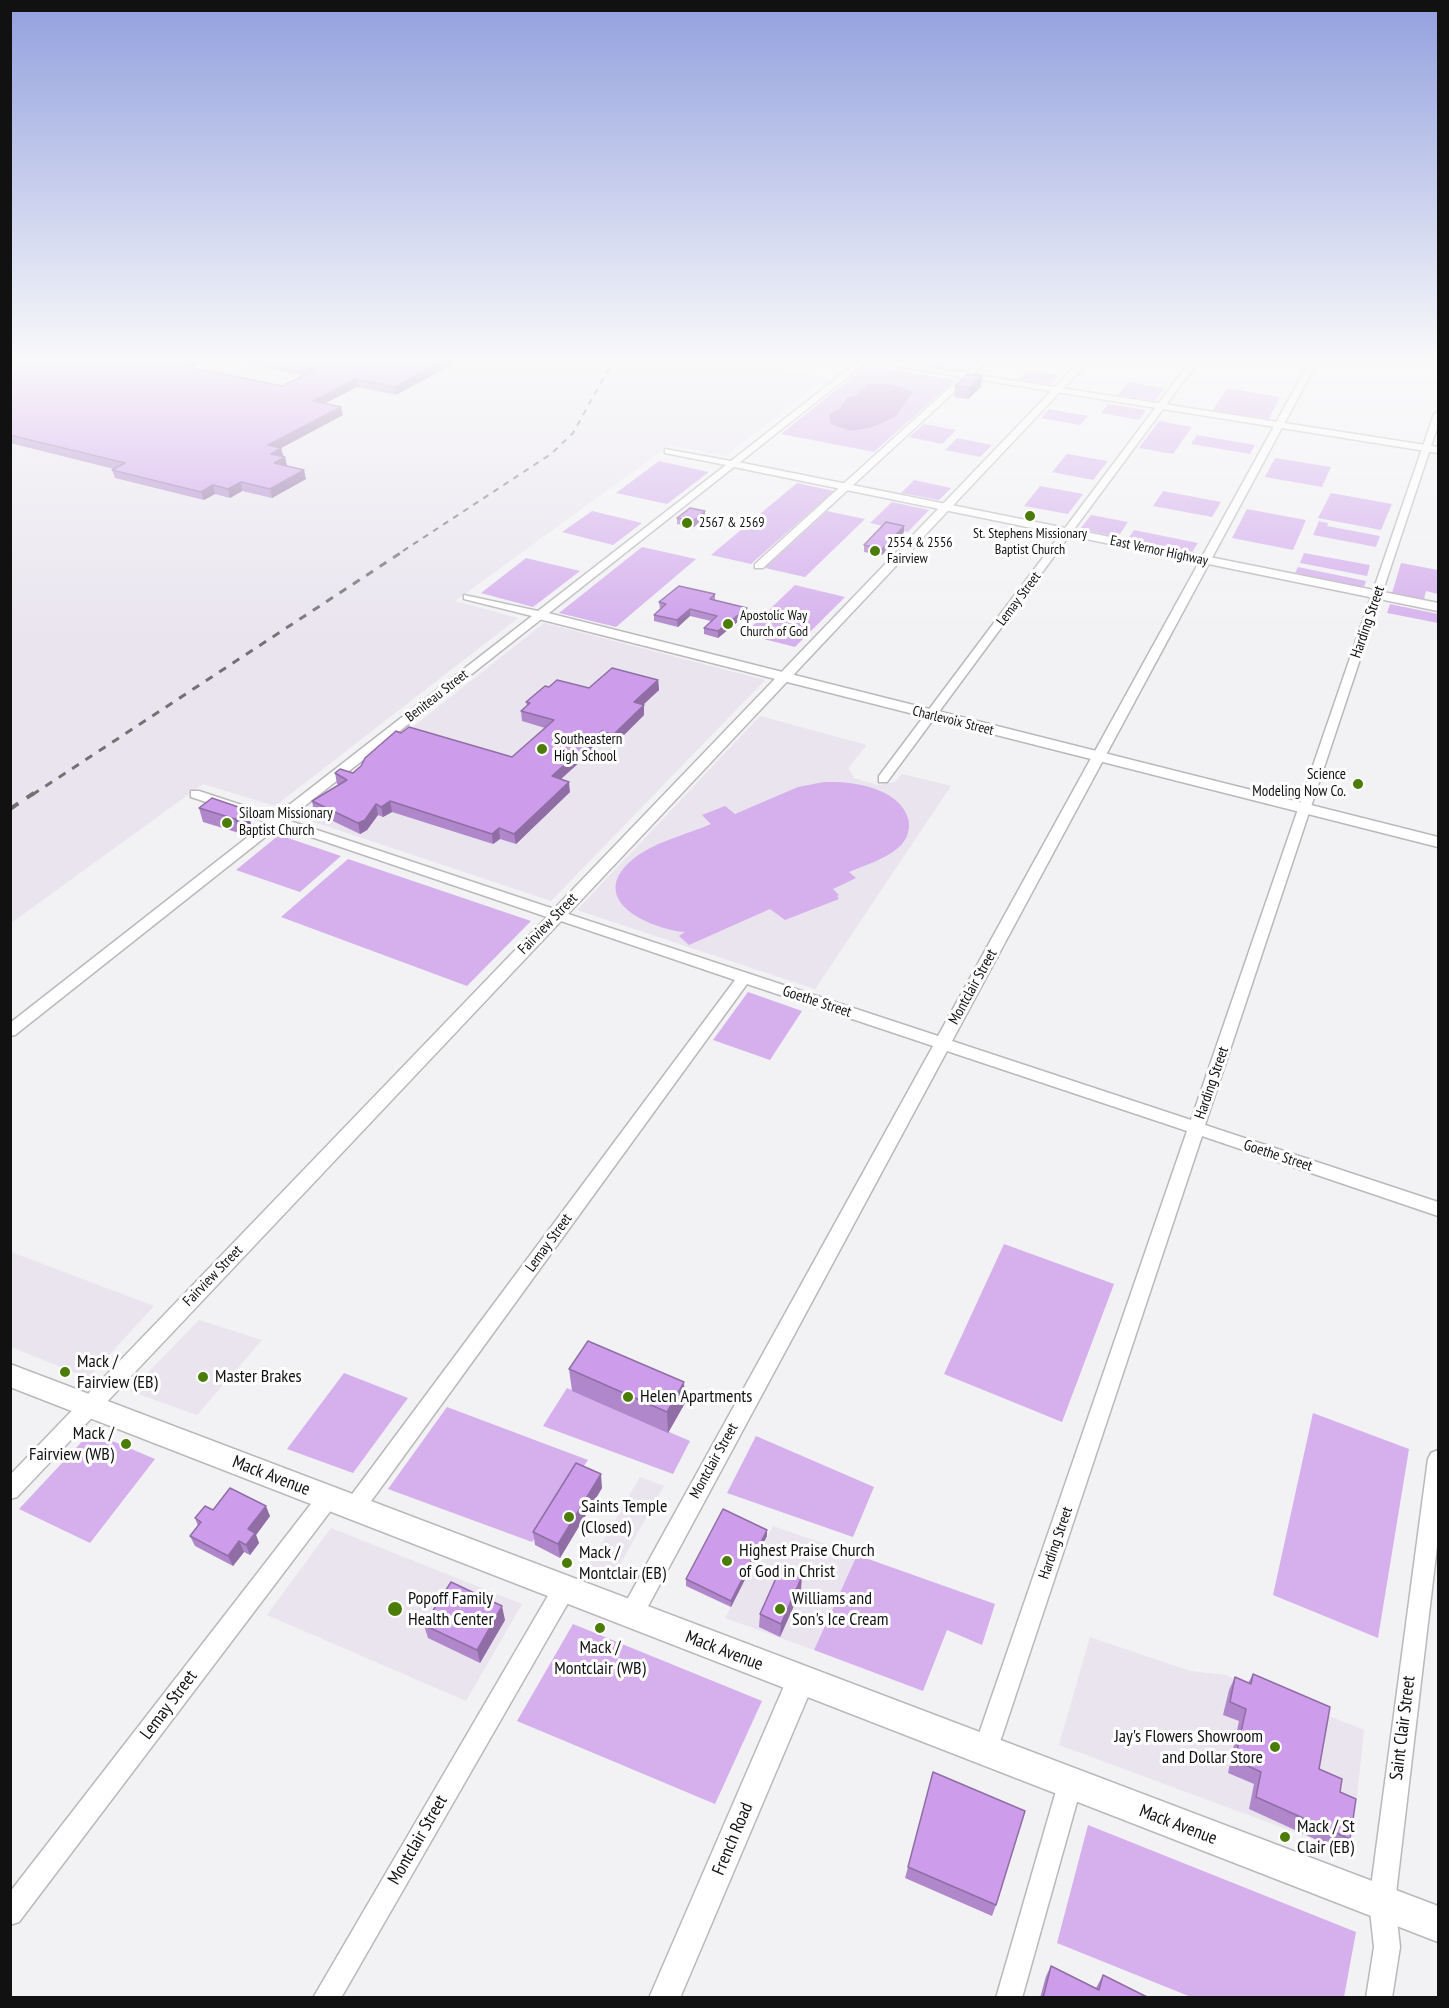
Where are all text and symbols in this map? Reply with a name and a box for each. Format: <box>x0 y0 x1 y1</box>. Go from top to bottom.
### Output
marker: St. Stephens Missionary Baptist Church <box>1023 509 1037 523</box>
place label: 2567 & 2569 <box>699 515 765 531</box>
marker: 2567 & 2569 <box>680 516 694 530</box>
place label: St. Stephens Missionary Baptist Church <box>973 526 1087 558</box>
street label: East Vernor Highway <box>1109 532 1209 570</box>
place label: 2554 & 2556 Fairview <box>887 535 953 568</box>
marker: 2554 & 2556 Fairview <box>868 544 882 558</box>
street label: Lemay Street <box>993 569 1045 629</box>
street label: Harding Street <box>1347 584 1389 660</box>
place label: Apostolic Way Church of God <box>740 608 808 640</box>
marker: Apostolic Way Church of God <box>721 617 735 631</box>
street label: Beniteau Street <box>402 666 472 726</box>
street label: Charlevoix Street <box>911 703 995 739</box>
place label: Southeastern High School <box>554 731 622 766</box>
marker: Southeastern High School <box>535 742 549 756</box>
place label: Science Modeling Now Co. <box>1252 766 1346 801</box>
marker: Science Modeling Now Co. <box>1351 777 1365 791</box>
place label: Siloam Missionary Baptist Church <box>239 805 333 840</box>
marker: Siloam Missionary Baptist Church <box>220 816 234 830</box>
street label: Fairview Street <box>515 890 581 958</box>
street label: Montclair Street <box>945 946 1001 1028</box>
street label: Goethe Street <box>780 982 854 1022</box>
street label: Harding Street <box>1191 1045 1233 1121</box>
street label: Goethe Street <box>1241 1136 1315 1176</box>
street label: Lemay Street <box>522 1210 576 1276</box>
street label: Fairview Street <box>180 1242 246 1310</box>
place label: Mack / Fairview (EB) <box>77 1351 158 1394</box>
marker: Mack / Fairview (EB) <box>58 1365 72 1379</box>
place label: Master Brakes <box>215 1366 302 1388</box>
marker: Master Brakes <box>196 1370 210 1384</box>
place label: Helen Apartments <box>640 1386 752 1408</box>
marker: Helen Apartments <box>621 1390 635 1404</box>
street label: Montclair Street <box>686 1420 742 1502</box>
place label: Mack / Fairview (WB) <box>29 1423 114 1466</box>
marker: Mack / Fairview (WB) <box>119 1437 133 1451</box>
street label: Mack Avenue <box>229 1451 313 1501</box>
place label: Saints Temple (Closed) <box>581 1496 667 1538</box>
street label: Harding Street <box>1035 1505 1077 1581</box>
marker: Saints Temple (Closed) <box>562 1510 576 1524</box>
place label: Highest Praise Church of God in Christ <box>739 1540 875 1582</box>
place label: Mack / Montclair (EB) <box>579 1542 666 1584</box>
marker: Highest Praise Church of God in Christ <box>720 1554 734 1568</box>
marker: Mack / Montclair (EB) <box>560 1556 574 1570</box>
place label: Popoff Family Health Center <box>408 1588 493 1630</box>
place label: Williams and Son's Ice Cream <box>792 1588 888 1630</box>
marker: Popoff Family Health Center <box>386 1600 404 1618</box>
marker: Williams and Son's Ice Cream <box>773 1602 787 1616</box>
marker: Mack / Montclair (WB) <box>593 1621 607 1635</box>
street label: Mack Avenue <box>682 1626 766 1676</box>
place label: Mack / Montclair (WB) <box>554 1637 646 1680</box>
street label: Lemay Street <box>136 1666 202 1744</box>
street label: Saint Clair Street <box>1386 1675 1420 1781</box>
place label: Jay's Flowers Showroom and Dollar Store <box>1114 1726 1263 1768</box>
marker: Jay's Flowers Showroom and Dollar Store <box>1268 1740 1282 1754</box>
street label: Montclair Street <box>384 1791 452 1889</box>
street label: French Road <box>708 1800 758 1878</box>
street label: Mack Avenue <box>1136 1800 1220 1850</box>
place label: Mack / St Clair (EB) <box>1297 1816 1355 1858</box>
marker: Mack / St Clair (EB) <box>1278 1830 1292 1844</box>

